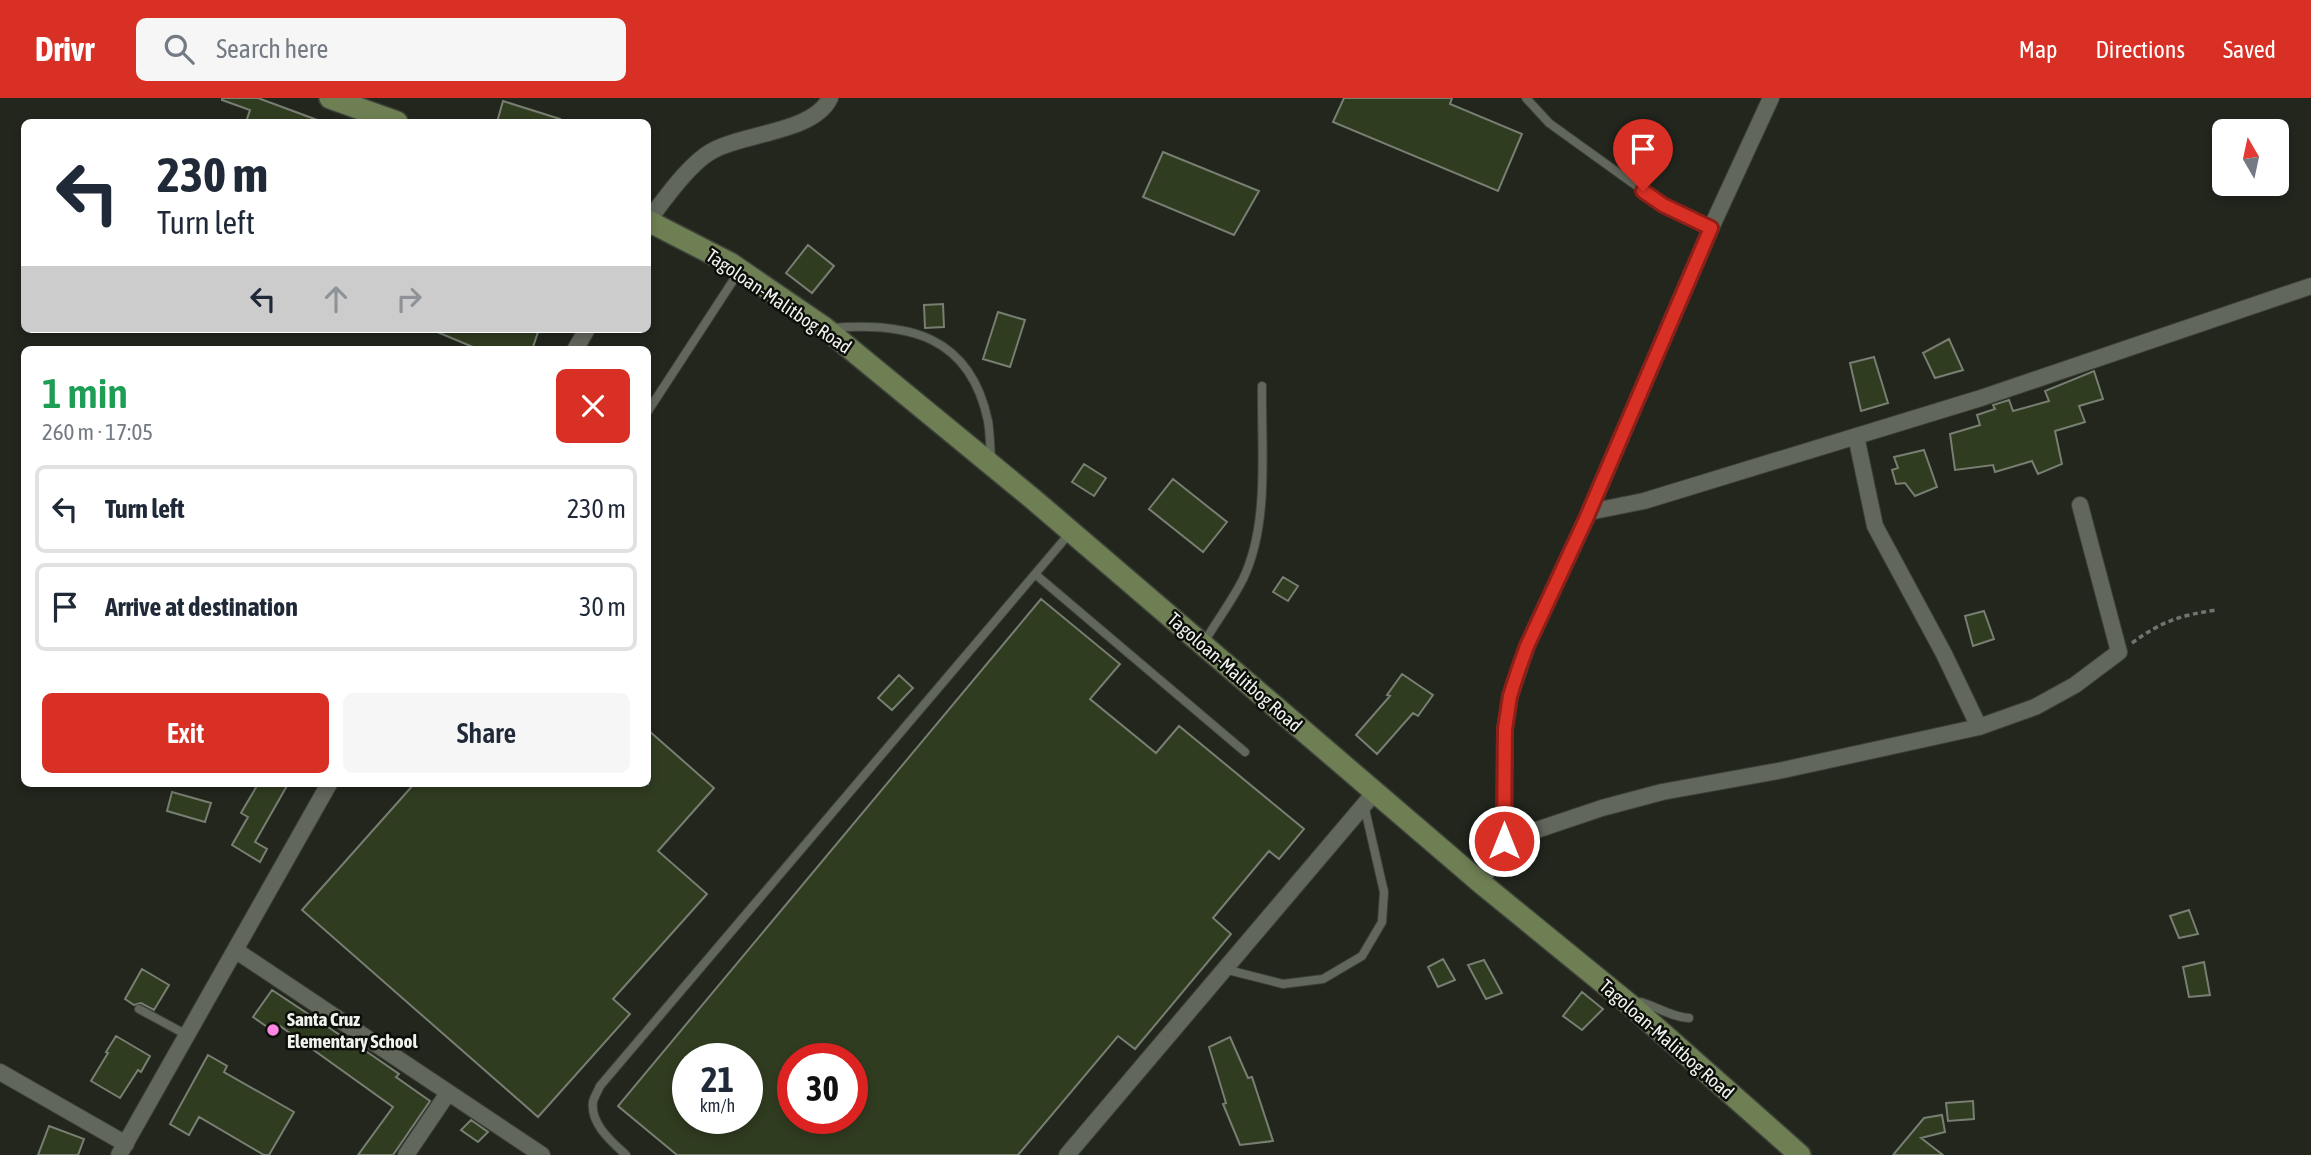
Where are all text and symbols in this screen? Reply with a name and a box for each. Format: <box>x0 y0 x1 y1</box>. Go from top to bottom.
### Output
search box <box>136 18 626 81</box>
text: Drivr <box>35 30 94 68</box>
icon: search <box>160 30 198 68</box>
text: Search here <box>216 34 328 64</box>
text: Map <box>2019 36 2057 63</box>
text: Directions <box>2095 36 2185 63</box>
text: Saved <box>2223 36 2276 63</box>
pin <box>1613 119 1673 191</box>
north arrow <box>2212 119 2289 196</box>
map controls <box>2212 119 2289 196</box>
icon: arrive <box>1624 130 1662 168</box>
text: 230 m <box>157 146 268 202</box>
icon: left <box>42 147 133 238</box>
text: Turn left <box>157 204 255 241</box>
street label: Tagoloan-Malitbog Road <box>702 244 856 358</box>
icon: left <box>244 280 282 318</box>
icon: ahead <box>317 280 355 318</box>
icon: right <box>390 280 428 318</box>
text: 1 min <box>42 369 128 417</box>
button: close <box>556 369 630 443</box>
text: 260 m · 17:05 <box>42 419 153 445</box>
icon: left <box>46 490 84 528</box>
text: Turn left <box>105 494 185 524</box>
text: 230 m <box>567 494 626 524</box>
icon: arrive <box>46 588 84 626</box>
text: Arrive at destination <box>105 592 298 622</box>
text: 30 m <box>579 592 626 622</box>
street label: Tagoloan-Malitbog Road <box>1163 608 1307 736</box>
button: Exit <box>42 693 329 773</box>
button: Share <box>343 693 630 773</box>
position arrow <box>1467 804 1541 878</box>
street label: Tagoloan-Malitbog Road <box>1595 975 1739 1103</box>
place label: Santa Cruz Elementary School <box>287 1008 419 1052</box>
marker: Santa Cruz Elementary School <box>265 1022 281 1038</box>
speed limit sign: 30 <box>777 1043 868 1134</box>
text: 21 <box>701 1059 734 1099</box>
text: km/h <box>700 1095 735 1116</box>

